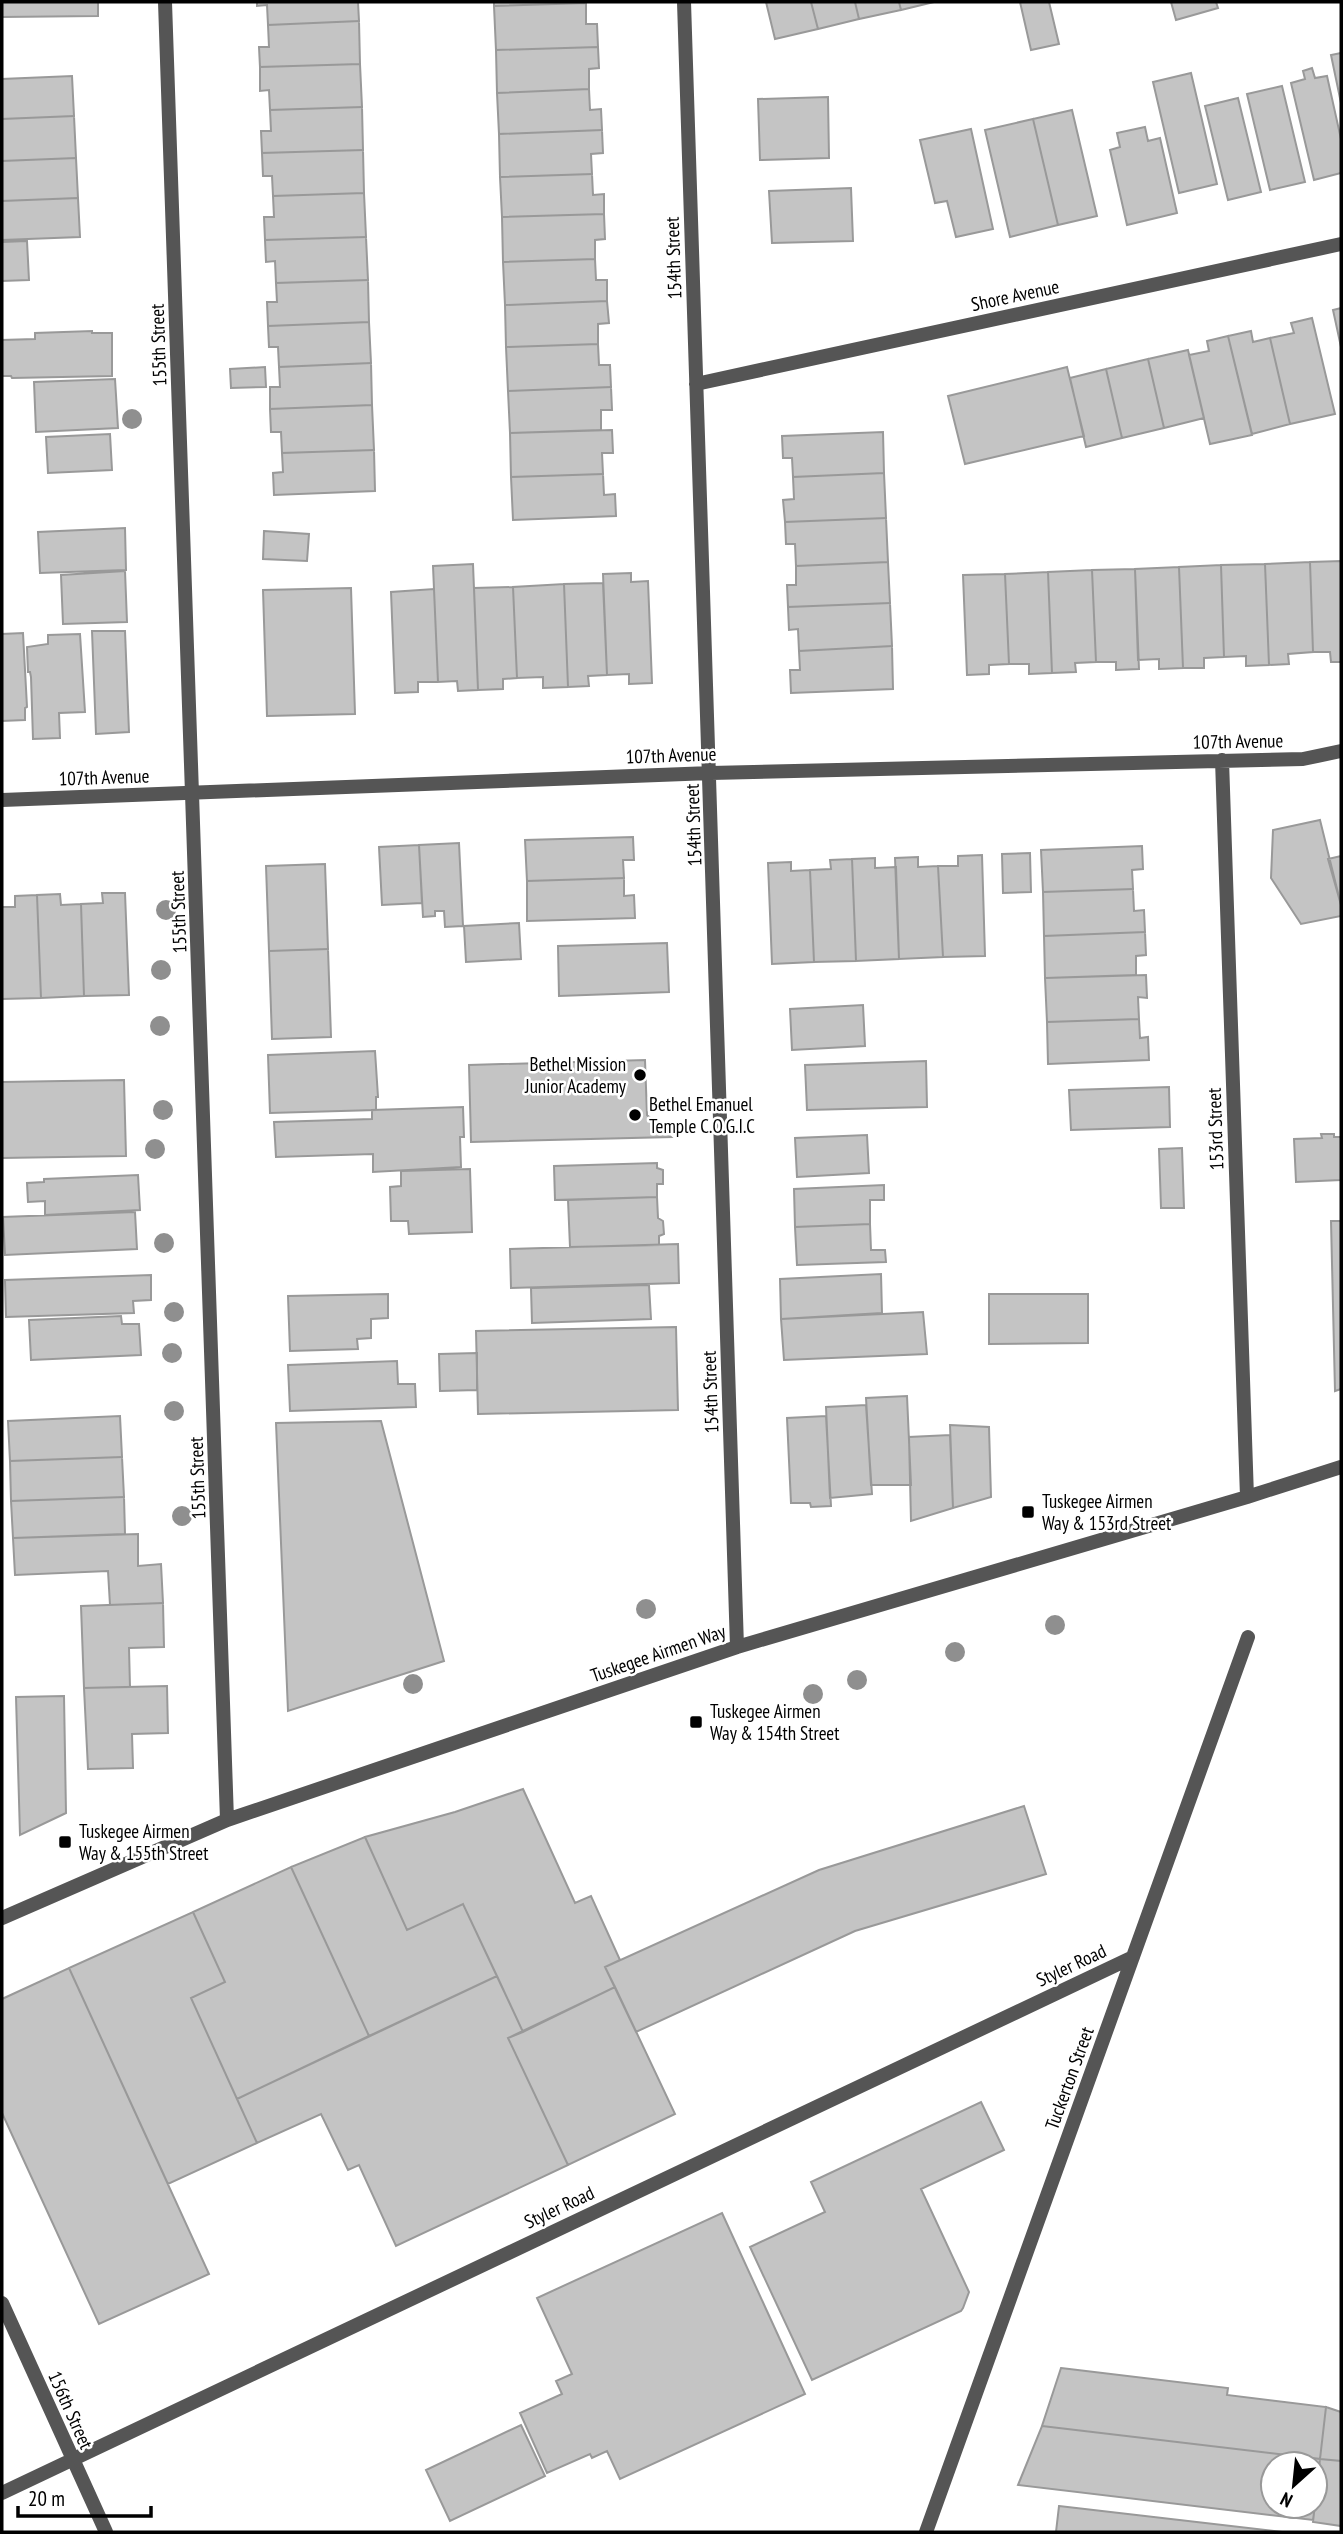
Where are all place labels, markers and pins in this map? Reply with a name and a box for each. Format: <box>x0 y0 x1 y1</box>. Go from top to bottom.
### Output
place label: Bethel Mission Junior Academy <box>524 1052 627 1098</box>
marker: Bethel Mission Junior Academy <box>632 1067 648 1083</box>
place label: Bethel Emanuel Temple C.O.G.I.C <box>649 1092 755 1138</box>
marker: Bethel Emanuel Temple C.O.G.I.C <box>627 1107 643 1123</box>
place label: Tuskegee Airmen Way & 153rd Street <box>1042 1489 1172 1535</box>
marker: Tuskegee Airmen Way & 153rd Street <box>1020 1504 1036 1520</box>
place label: Tuskegee Airmen Way & 154th Street <box>710 1699 840 1745</box>
marker: Tuskegee Airmen Way & 154th Street <box>688 1714 704 1730</box>
place label: Tuskegee Airmen Way & 155th Street <box>79 1819 209 1865</box>
marker: Tuskegee Airmen Way & 155th Street <box>57 1834 73 1850</box>

